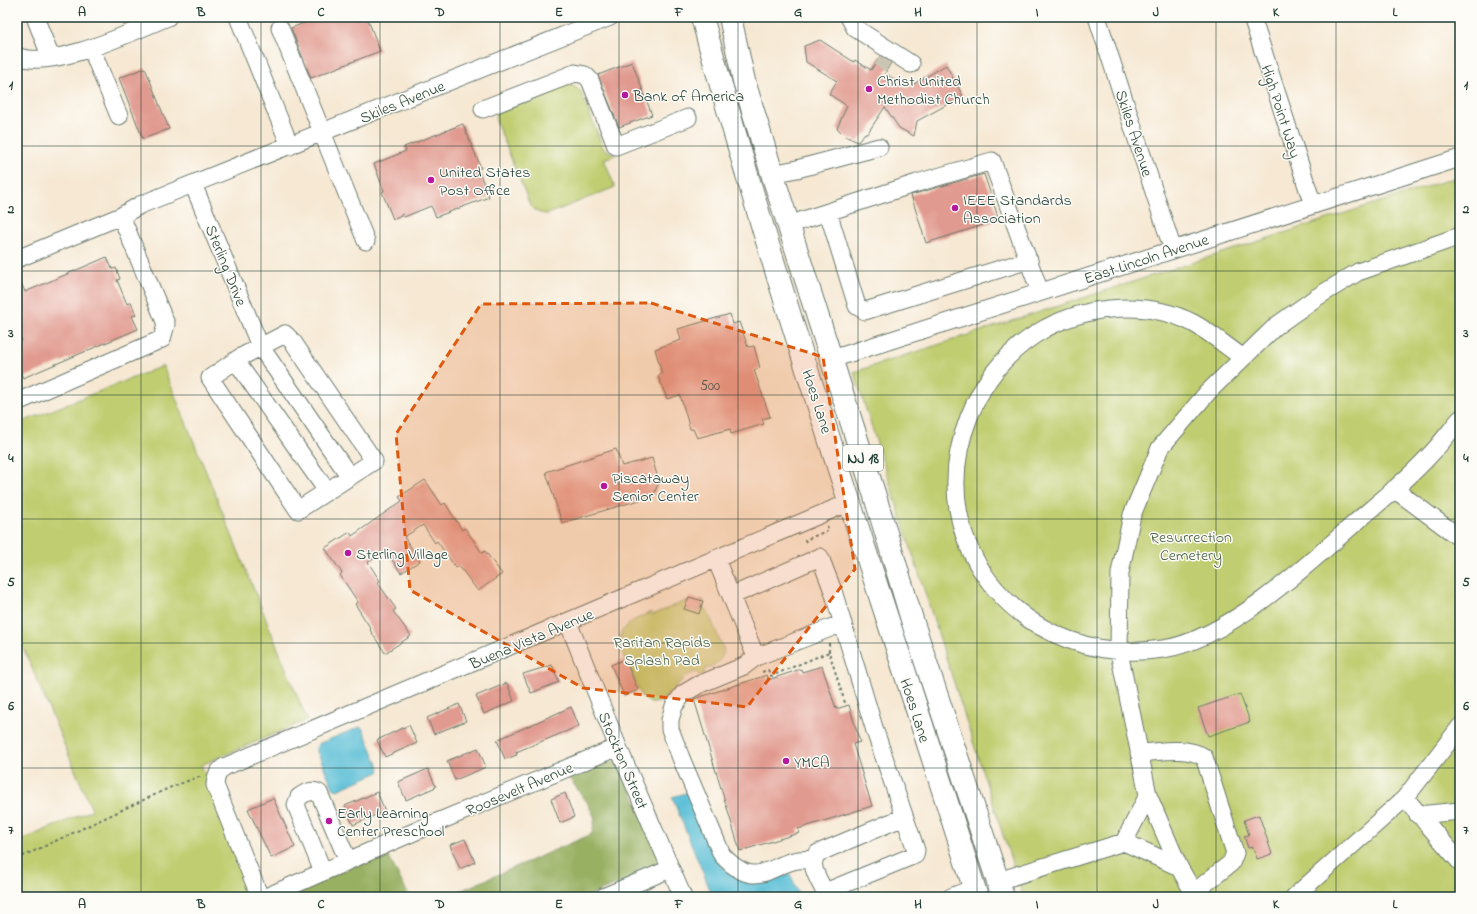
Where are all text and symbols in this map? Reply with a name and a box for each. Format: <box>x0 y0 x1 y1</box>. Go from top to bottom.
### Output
text: A <box>78 3 86 22</box>
text: B <box>196 3 206 22</box>
text: C <box>317 3 325 22</box>
text: D <box>434 3 445 22</box>
text: E <box>555 3 563 22</box>
text: F <box>674 3 684 22</box>
text: G <box>794 3 802 22</box>
text: H <box>914 3 922 22</box>
text: I <box>1035 3 1039 22</box>
text: J <box>1153 3 1159 22</box>
text: K <box>1273 3 1280 22</box>
text: L <box>1393 3 1399 22</box>
street label: High Point Way <box>1254 62 1307 162</box>
place label: Christ United Methodist Church <box>877 70 990 112</box>
street label: Skiles Avenue <box>357 75 450 131</box>
text: 1 <box>9 76 14 95</box>
text: 1 <box>1464 76 1469 95</box>
marker: Christ United Methodist Church <box>864 84 874 94</box>
place label: Bank of America <box>632 85 744 109</box>
street label: Skiles Avenue <box>1108 87 1159 181</box>
marker: Bank of America <box>620 90 630 100</box>
place label: United States Post Office <box>439 161 530 203</box>
marker: United States Post Office <box>426 175 436 185</box>
place label: IEEE Standards Association <box>963 189 1072 231</box>
text: 2 <box>7 200 15 219</box>
text: 2 <box>1462 200 1470 219</box>
marker: IEEE Standards Association <box>950 203 960 213</box>
street label: Sterling Drive <box>198 221 253 311</box>
street label: East Lincoln Avenue <box>1081 228 1213 291</box>
text: 3 <box>7 324 14 343</box>
text: 3 <box>1462 324 1469 343</box>
street label: Hoes Lane <box>794 366 838 438</box>
house number: 500 <box>700 376 720 397</box>
road number: NJ 18 <box>843 445 883 471</box>
text: 4 <box>7 449 14 468</box>
text: 4 <box>1462 449 1469 468</box>
place label: Piscataway Senior Center <box>612 467 699 509</box>
marker: Piscataway Senior Center <box>599 481 609 491</box>
park label: Resurrection Cemetery <box>1150 526 1232 568</box>
place label: Sterling Village <box>356 543 449 567</box>
marker: Sterling Village <box>343 548 353 558</box>
text: 5 <box>7 573 15 592</box>
text: 5 <box>1462 573 1470 592</box>
street label: Buena Vista Avenue <box>465 603 598 677</box>
park label: Raritan Rapids Splash Pad <box>613 631 711 673</box>
street label: Hoes Lane <box>892 675 936 747</box>
text: 6 <box>7 697 14 716</box>
text: 6 <box>1462 697 1469 716</box>
street label: Stockton Street <box>591 708 654 814</box>
place label: YMCA <box>794 751 830 775</box>
street label: Roosevelt Avenue <box>462 756 578 823</box>
marker: YMCA <box>781 756 791 766</box>
place label: Early Learning Center Preschool <box>337 802 445 844</box>
marker: Early Learning Center Preschool <box>324 816 334 826</box>
text: 7 <box>8 821 14 840</box>
text: 7 <box>1463 821 1469 840</box>
text: A <box>78 895 86 914</box>
text: B <box>196 895 206 914</box>
text: C <box>317 895 325 914</box>
text: D <box>434 895 445 914</box>
text: E <box>555 895 563 914</box>
text: F <box>674 895 684 914</box>
text: G <box>794 895 802 914</box>
text: H <box>914 895 922 914</box>
text: I <box>1035 895 1039 914</box>
text: J <box>1153 895 1159 914</box>
text: K <box>1273 895 1280 914</box>
text: L <box>1393 895 1399 914</box>

